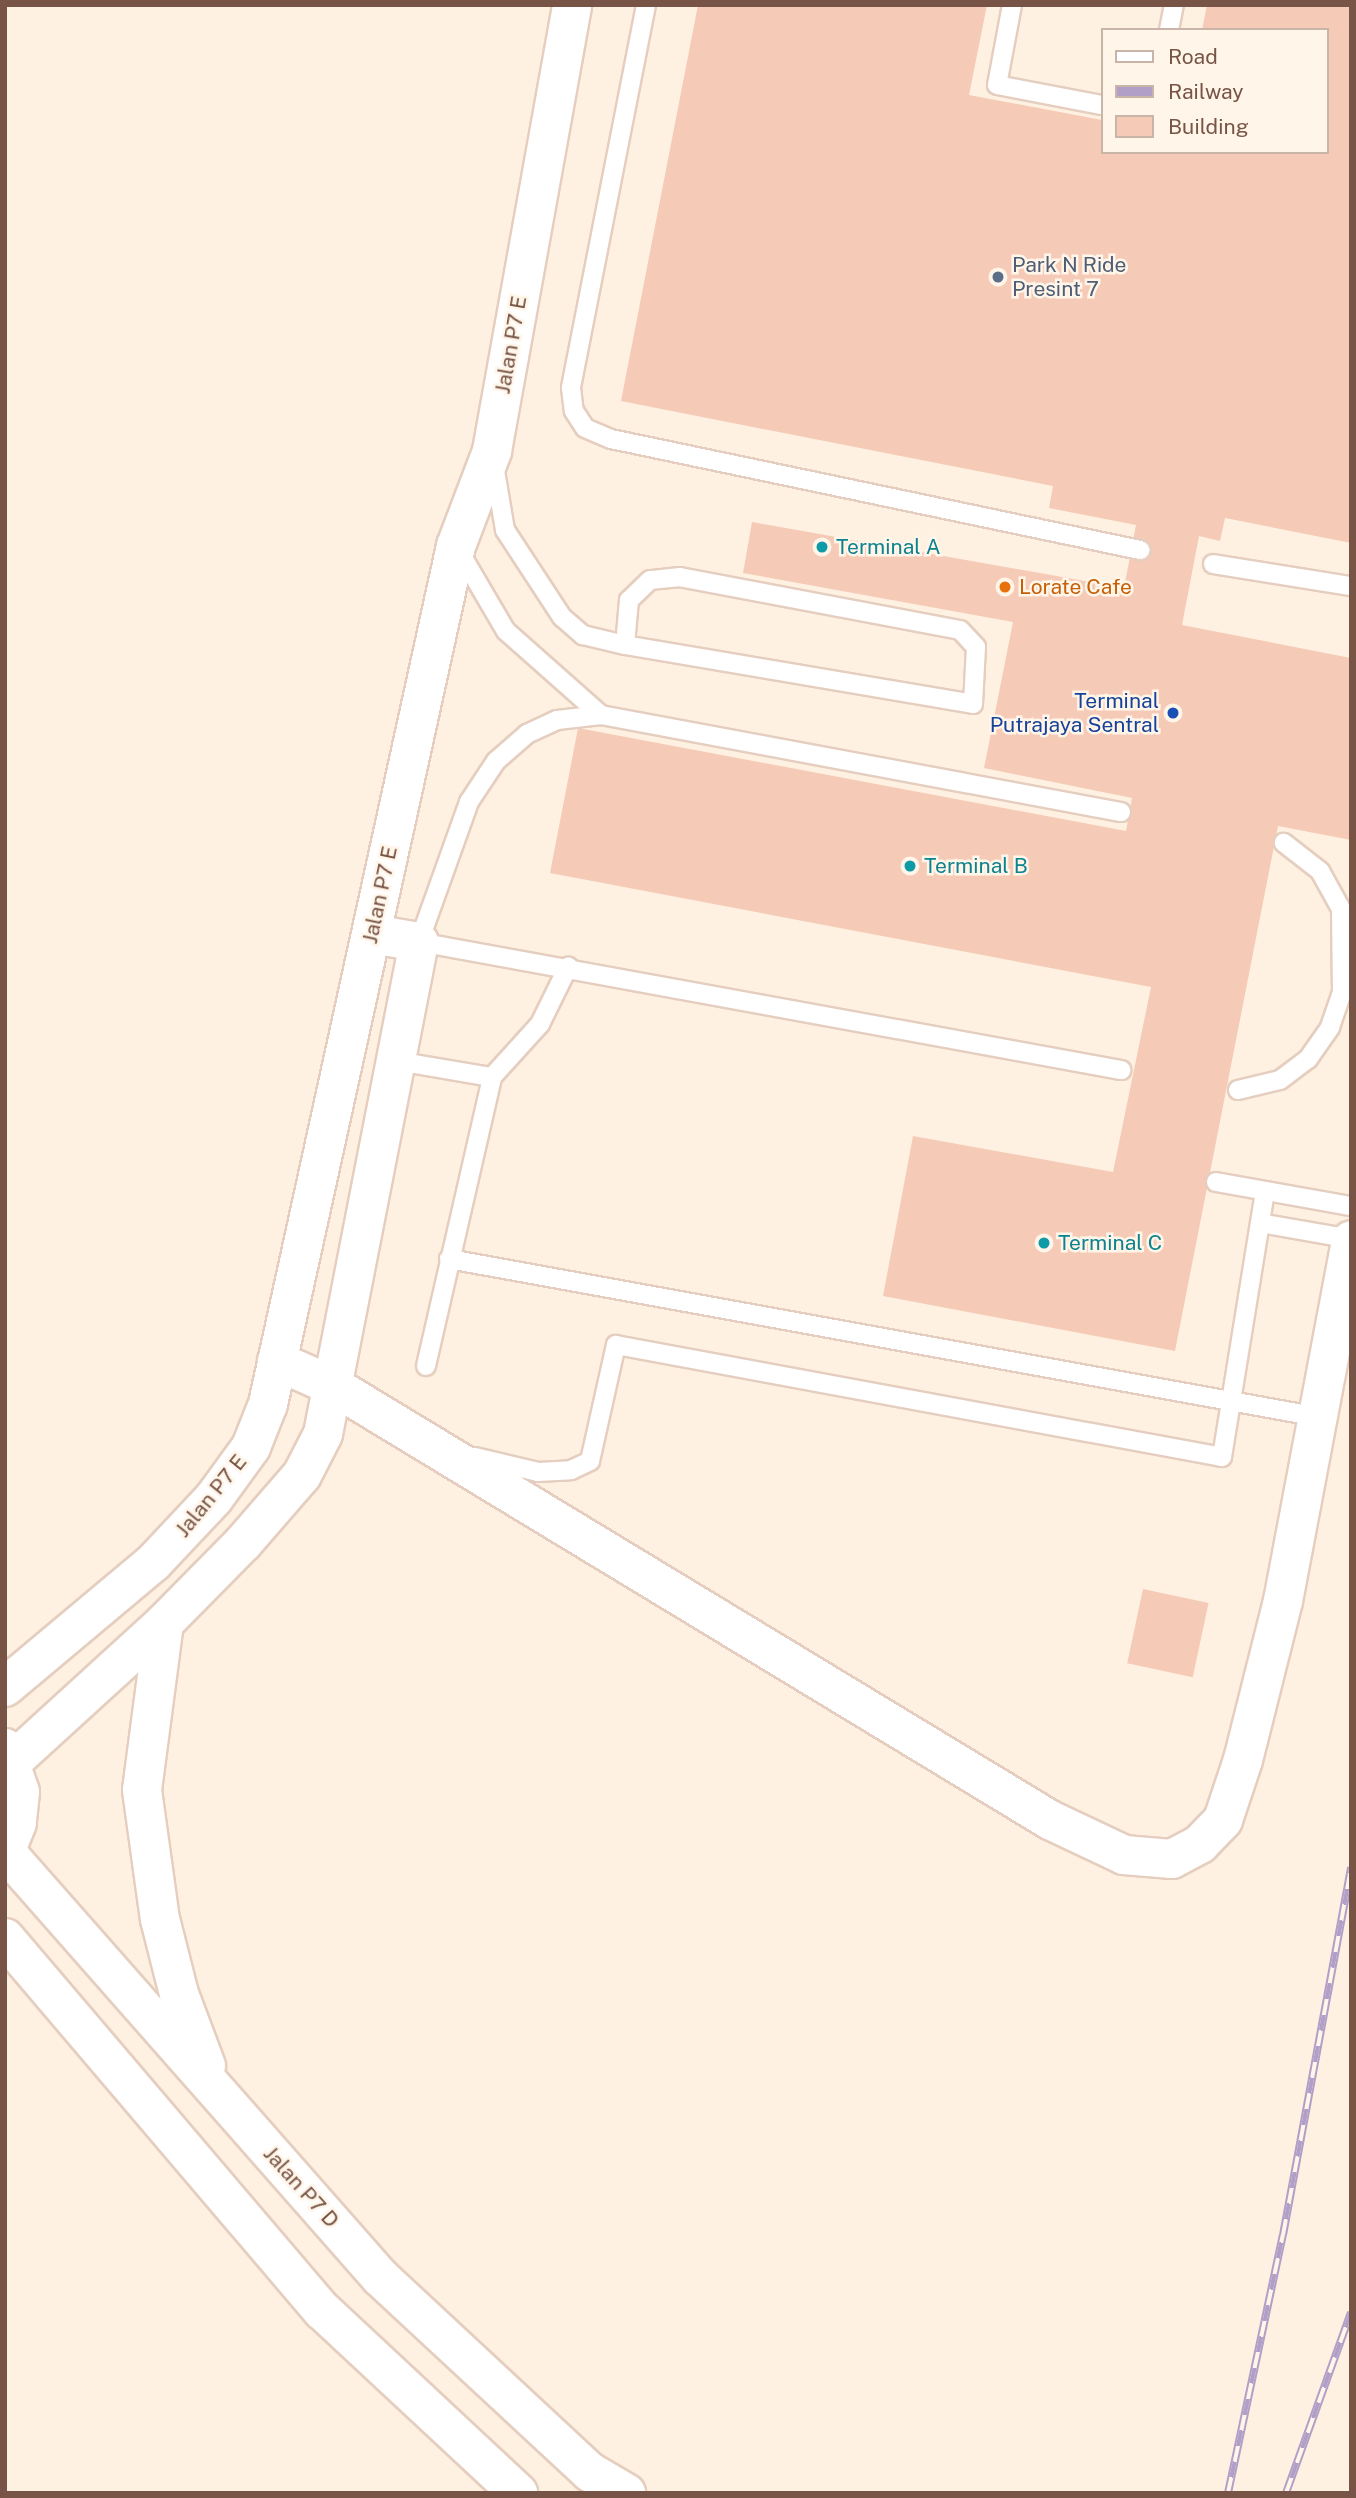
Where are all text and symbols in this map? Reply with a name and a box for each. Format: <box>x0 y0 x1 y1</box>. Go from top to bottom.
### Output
legend <box>1100 28 1328 154</box>
text: Road <box>1168 44 1218 69</box>
text: Railway <box>1168 79 1244 104</box>
text: Building <box>1168 114 1249 139</box>
place label: Park N Ride Presint 7 <box>1012 252 1127 302</box>
marker: Park N Ride Presint 7 <box>990 269 1006 285</box>
street label: Jalan P7 E <box>490 294 532 396</box>
place label: Terminal A <box>836 534 941 560</box>
marker: Terminal A <box>814 539 830 555</box>
place label: Lorate Cafe <box>1019 574 1132 600</box>
marker: Lorate Cafe <box>997 579 1013 595</box>
place label: Terminal Putrajaya Sentral <box>990 688 1159 738</box>
marker: Terminal Putrajaya Sentral <box>1165 705 1181 721</box>
street label: Jalan P7 E <box>357 844 403 946</box>
place label: Terminal B <box>924 853 1028 879</box>
marker: Terminal B <box>902 858 918 874</box>
place label: Terminal C <box>1058 1230 1162 1256</box>
marker: Terminal C <box>1036 1235 1052 1251</box>
street label: Jalan P7 E <box>170 1450 252 1542</box>
street label: Jalan P7 D <box>258 2141 344 2233</box>

